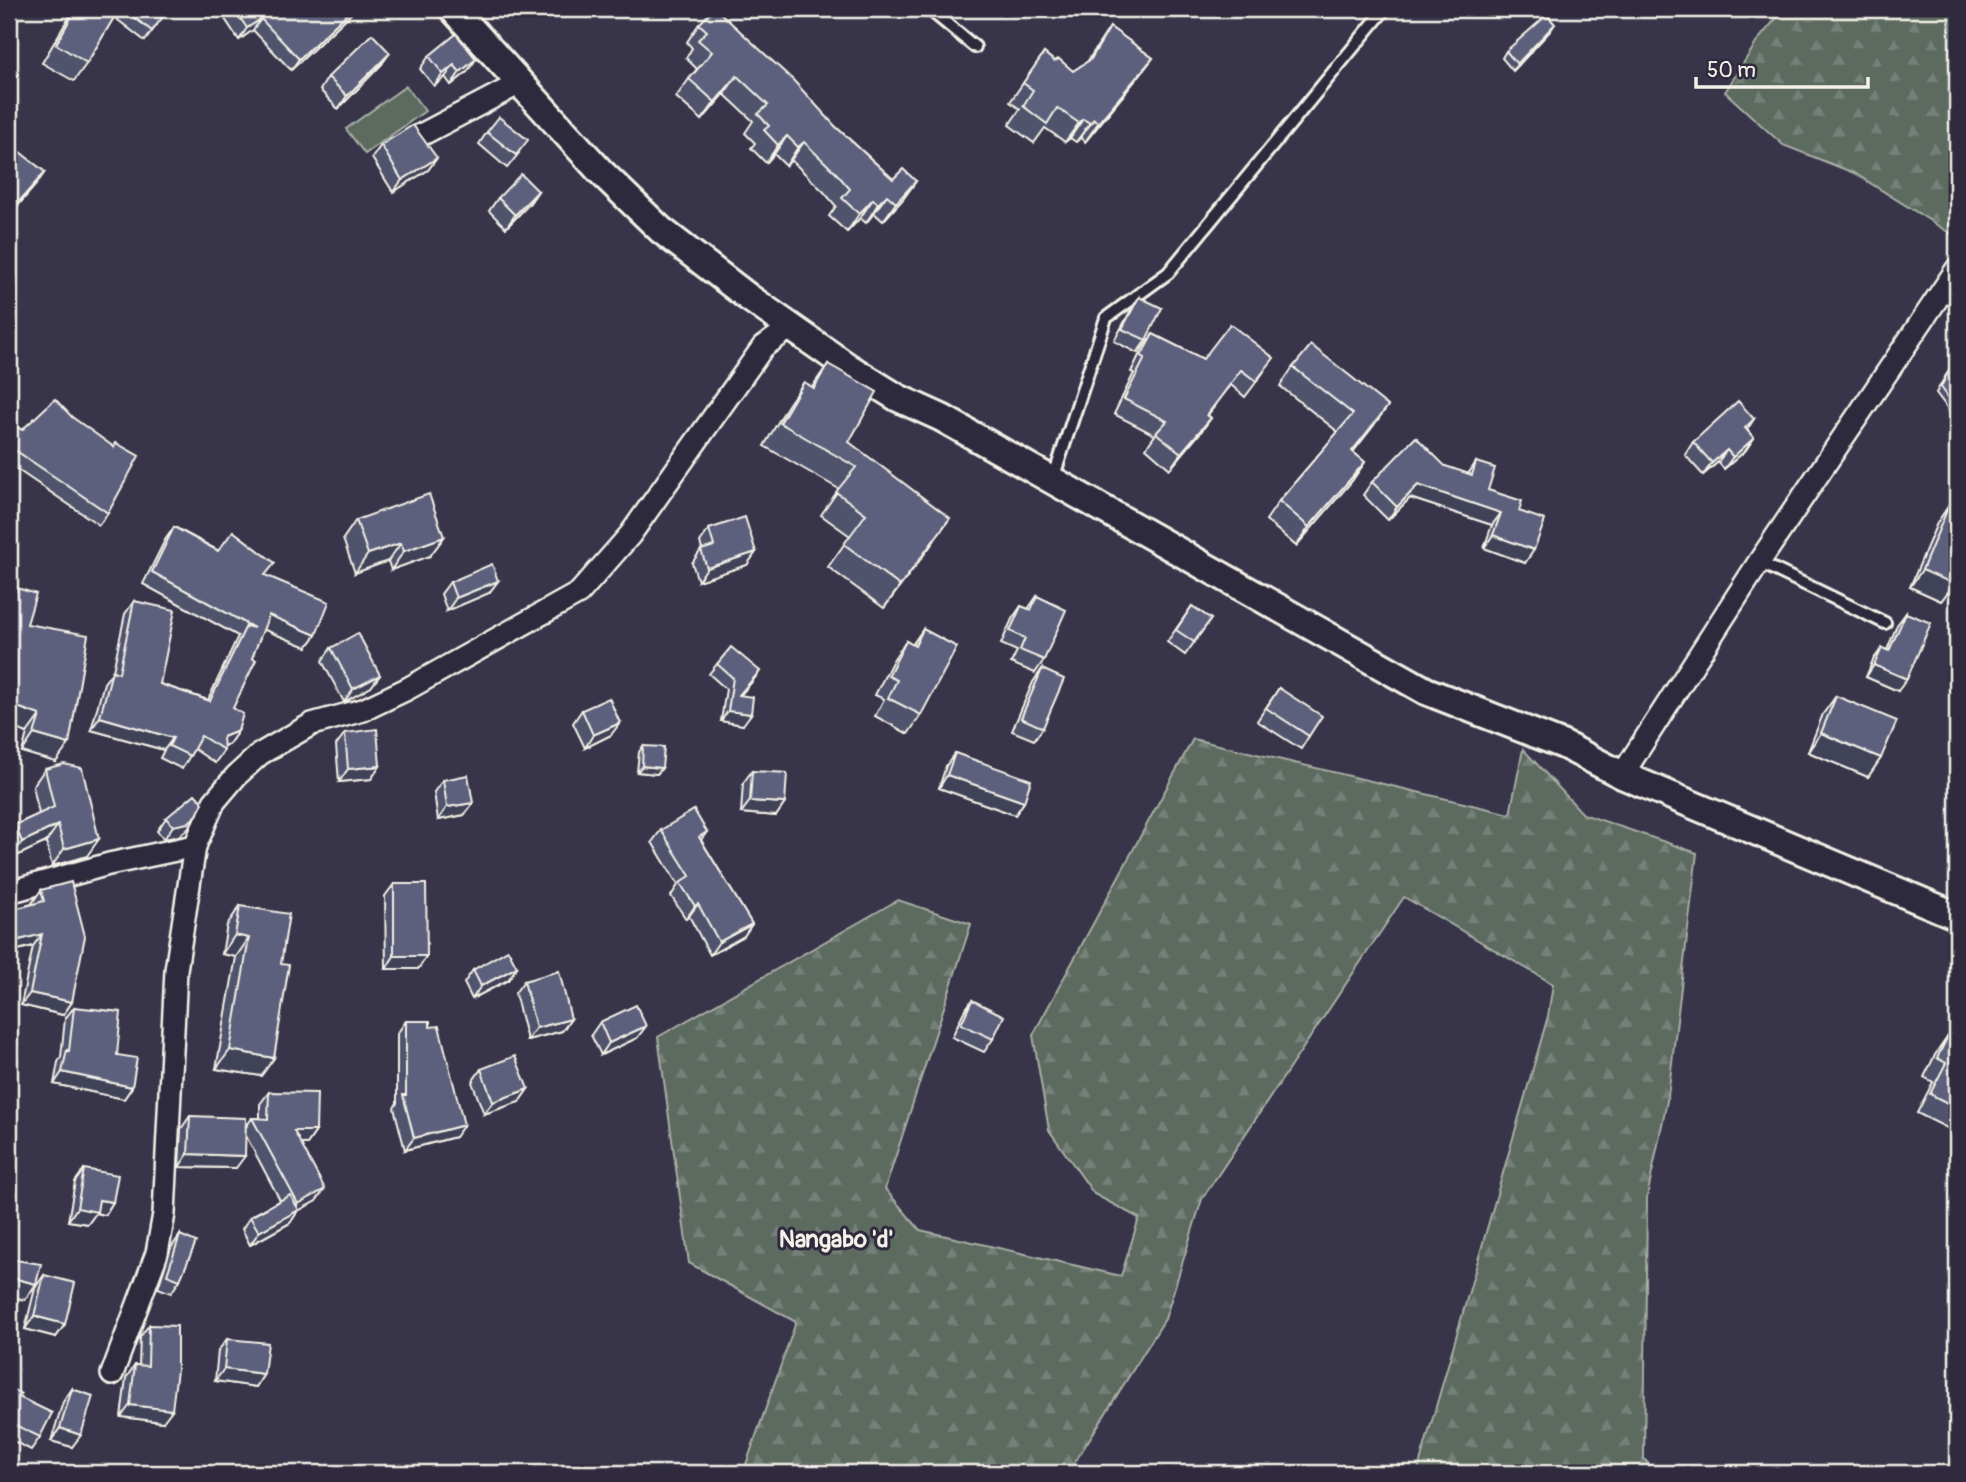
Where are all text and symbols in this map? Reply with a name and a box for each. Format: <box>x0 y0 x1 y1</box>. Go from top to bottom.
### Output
scale bar <box>1696 46 1868 90</box>
text: 50 m <box>1707 57 1756 84</box>
district label: Nangabo 'd' <box>779 1225 893 1254</box>

